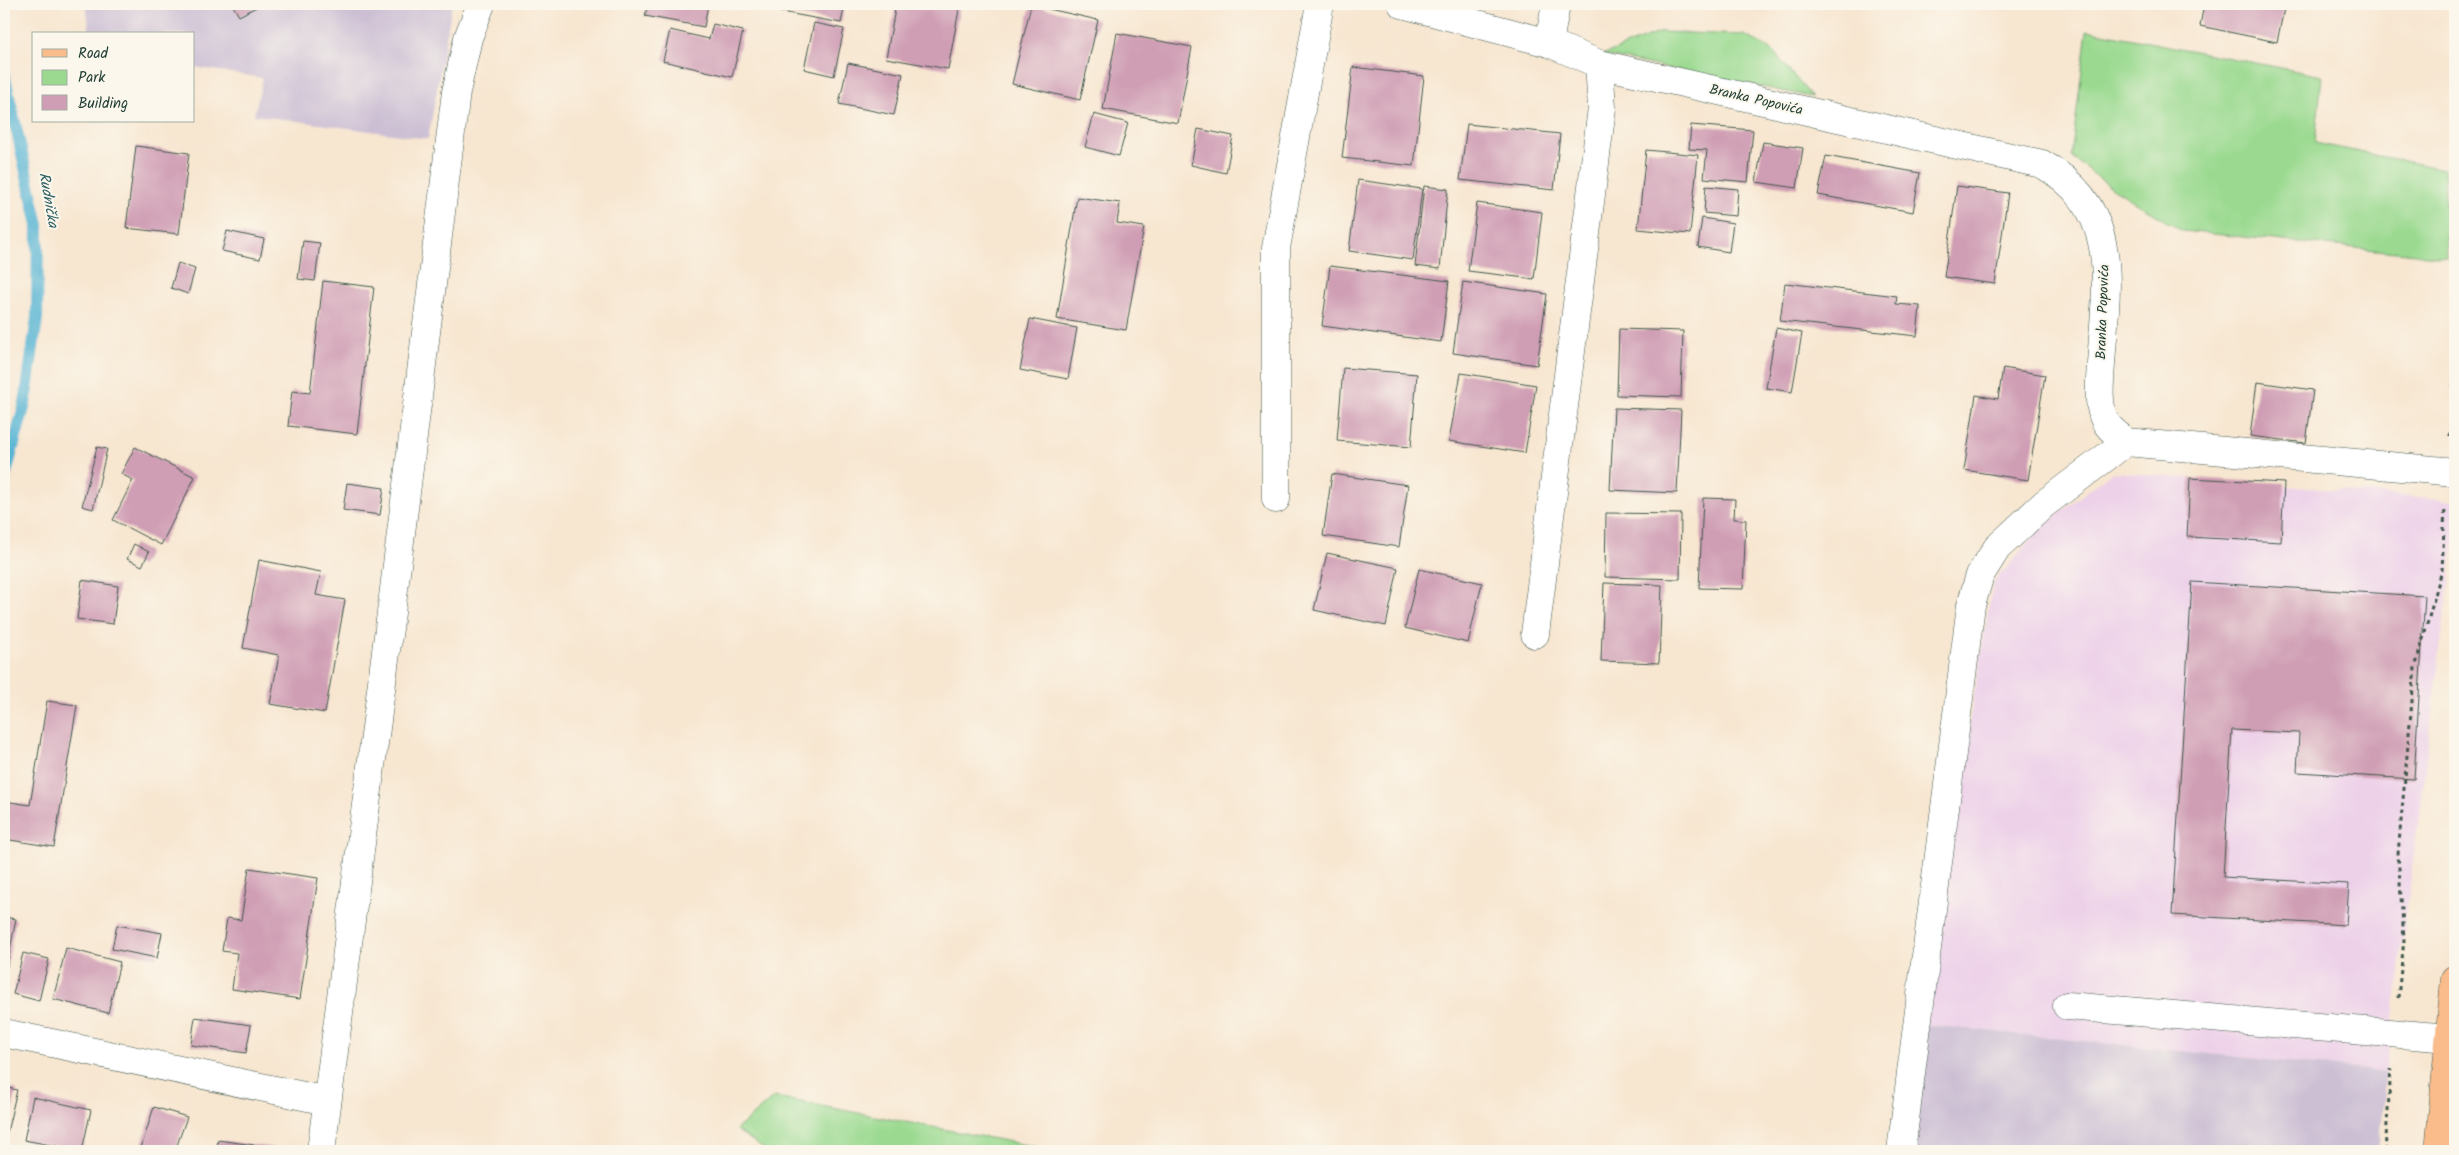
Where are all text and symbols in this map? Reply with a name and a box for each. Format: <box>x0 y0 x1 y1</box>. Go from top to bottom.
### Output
legend <box>32 32 195 122</box>
text: Road <box>78 42 109 66</box>
text: Park <box>78 66 106 90</box>
street label: Branka Popovića <box>1707 79 1805 121</box>
text: Building <box>78 92 128 116</box>
water label: Rudnička <box>31 170 65 231</box>
street label: Branka Popovića <box>2090 264 2116 360</box>

